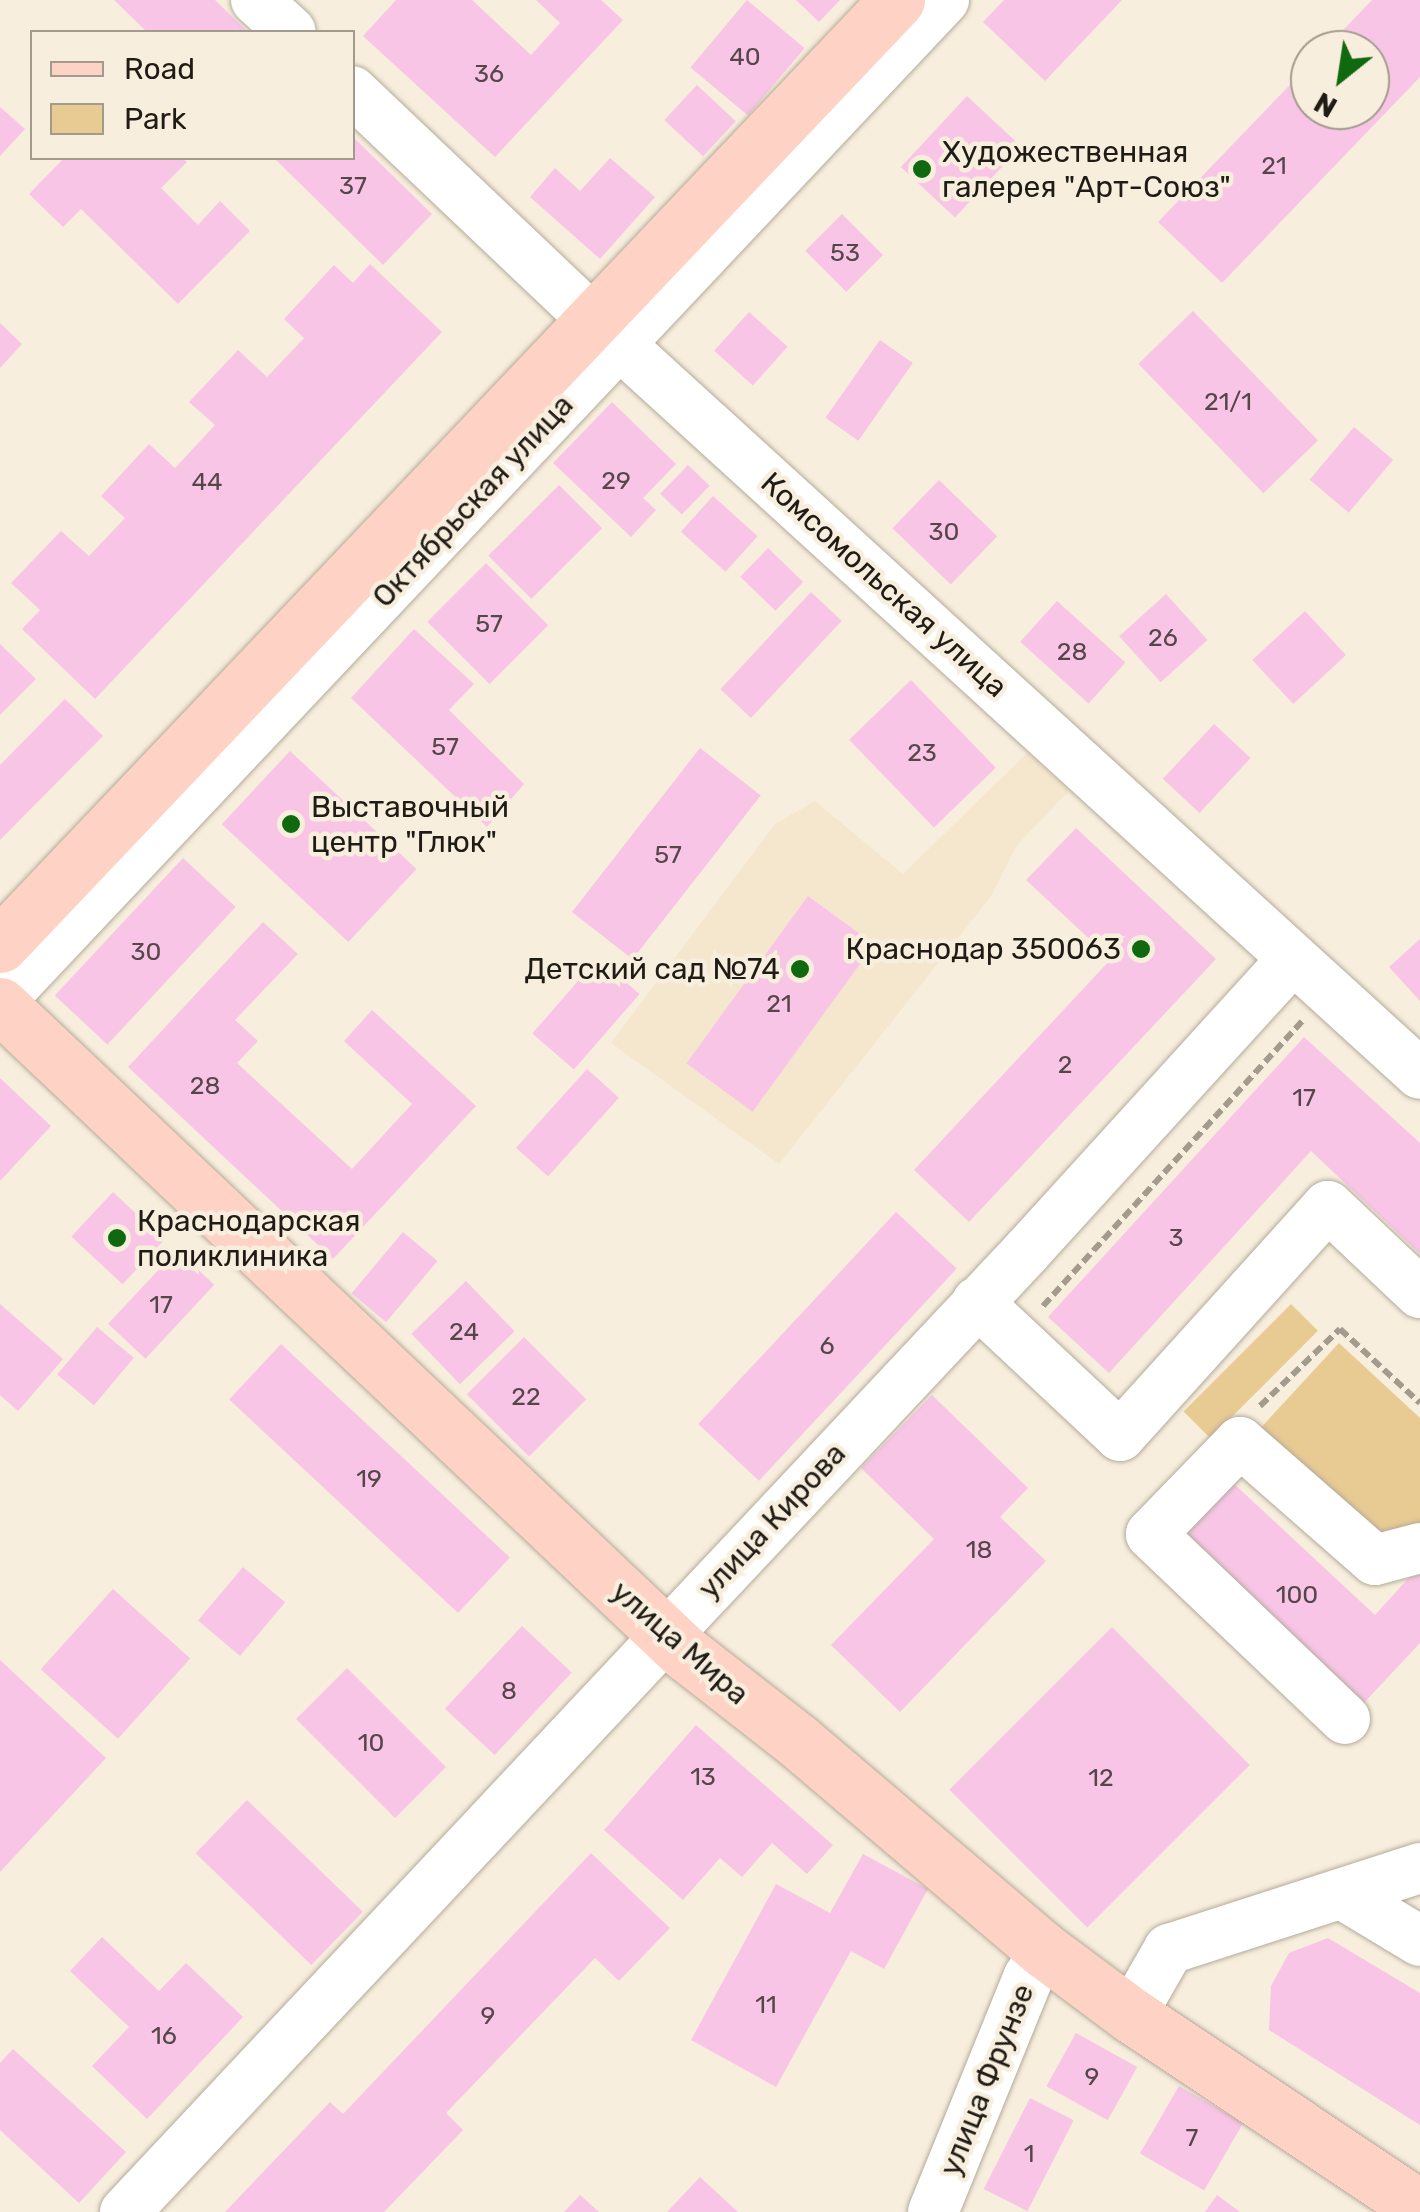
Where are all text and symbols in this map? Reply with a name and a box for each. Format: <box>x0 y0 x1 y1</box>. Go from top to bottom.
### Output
legend <box>30 30 355 160</box>
north arrow <box>1290 30 1390 130</box>
house number: 40 <box>729 42 761 72</box>
text: Road <box>124 51 195 87</box>
house number: 36 <box>474 59 504 89</box>
text: N <box>1309 85 1343 124</box>
text: Park <box>124 101 186 137</box>
place label: Художественная галерея "Арт-Союз" <box>942 134 1231 204</box>
house number: 21 <box>1261 151 1287 181</box>
marker: Художественная галерея "Арт-Союз" <box>911 158 933 180</box>
house number: 37 <box>339 171 367 201</box>
house number: 53 <box>830 238 860 268</box>
street label: Октябрьская улица <box>365 387 581 615</box>
house number: 21/1 <box>1204 387 1252 417</box>
street label: Комсомольская улица <box>754 465 1014 705</box>
house number: 29 <box>601 466 631 496</box>
house number: 44 <box>191 467 223 497</box>
house number: 30 <box>929 517 959 547</box>
house number: 57 <box>475 609 503 639</box>
house number: 26 <box>1148 623 1178 653</box>
house number: 28 <box>1057 637 1087 667</box>
house number: 57 <box>431 732 459 762</box>
house number: 23 <box>907 738 937 768</box>
place label: Выставочный центр "Глюк" <box>311 789 509 860</box>
marker: Выставочный центр "Глюк" <box>280 813 302 835</box>
house number: 57 <box>654 840 682 870</box>
place label: Краснодар 350063 <box>845 931 1121 967</box>
house number: 30 <box>131 937 161 967</box>
marker: Краснодар 350063 <box>1130 938 1152 960</box>
place label: Детский сад №74 <box>524 951 780 987</box>
marker: Детский сад №74 <box>789 958 811 980</box>
house number: 21 <box>766 989 792 1019</box>
house number: 2 <box>1058 1050 1072 1080</box>
house number: 28 <box>190 1071 220 1101</box>
house number: 17 <box>1292 1083 1316 1113</box>
place label: Краснодарская поликлиника <box>137 1203 361 1274</box>
house number: 3 <box>1168 1223 1184 1253</box>
marker: Краснодарская поликлиника <box>106 1227 128 1249</box>
house number: 17 <box>149 1290 173 1320</box>
house number: 24 <box>449 1317 479 1347</box>
house number: 6 <box>819 1331 835 1361</box>
house number: 22 <box>511 1382 541 1412</box>
street label: улица Кирова <box>691 1436 853 1606</box>
house number: 19 <box>356 1464 382 1494</box>
house number: 18 <box>966 1535 992 1565</box>
street label: улица Мира <box>604 1574 756 1712</box>
house number: 100 <box>1276 1580 1318 1610</box>
house number: 8 <box>501 1676 517 1706</box>
house number: 10 <box>358 1728 384 1758</box>
house number: 13 <box>690 1762 716 1792</box>
house number: 12 <box>1088 1763 1114 1793</box>
street label: улица Фрунзе <box>932 1979 1042 2181</box>
house number: 11 <box>755 1990 777 2020</box>
house number: 9 <box>481 2001 495 2031</box>
house number: 16 <box>151 2021 177 2051</box>
house number: 9 <box>1085 2062 1099 2092</box>
house number: 7 <box>1186 2123 1198 2153</box>
house number: 1 <box>1024 2139 1034 2169</box>

